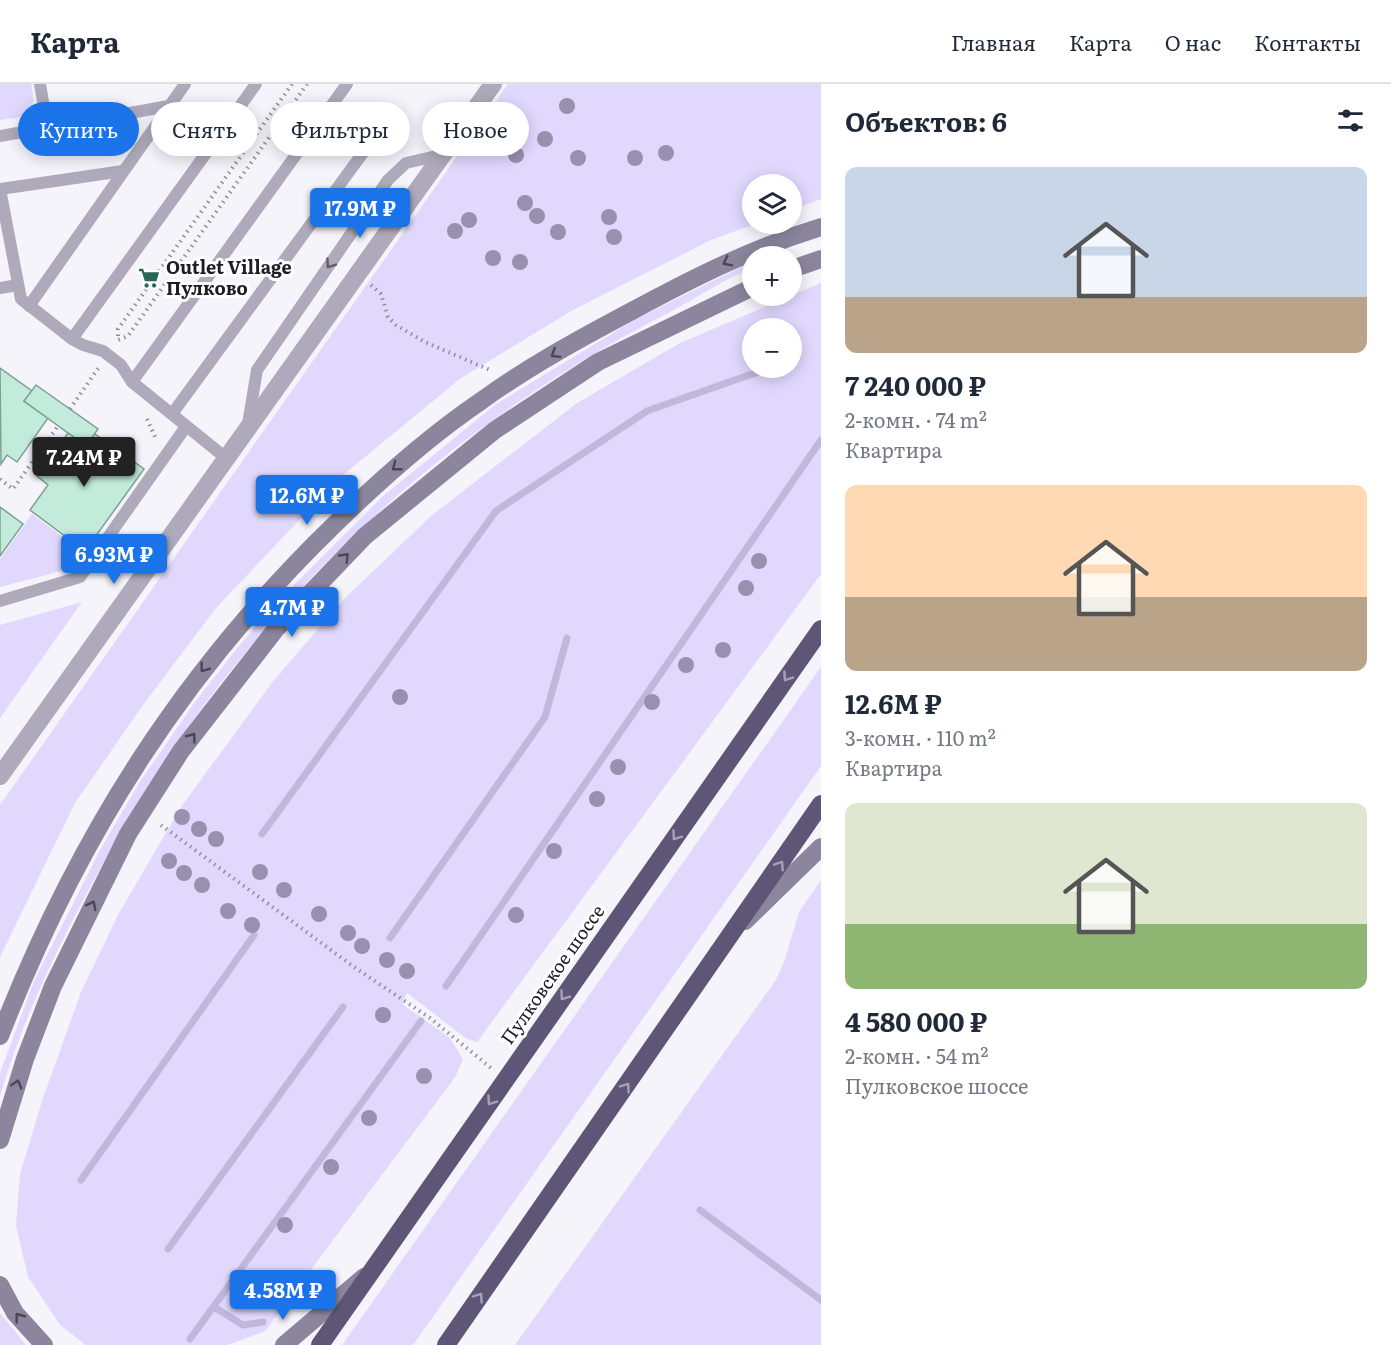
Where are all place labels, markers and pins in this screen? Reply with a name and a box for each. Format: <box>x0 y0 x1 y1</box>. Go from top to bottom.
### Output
pin: 17.9M ₽ <box>305 188 415 239</box>
place label: Outlet Village Пулково <box>166 253 292 301</box>
supermarket icon: Outlet Village Пулково <box>137 266 161 290</box>
pin: 7.24M ₽ <box>29 437 139 488</box>
pin: 12.6M ₽ <box>252 475 362 526</box>
pin: 6.93M ₽ <box>59 534 169 585</box>
pin: 4.7M ₽ <box>243 587 341 638</box>
pin: 4.58M ₽ <box>228 1270 338 1321</box>

